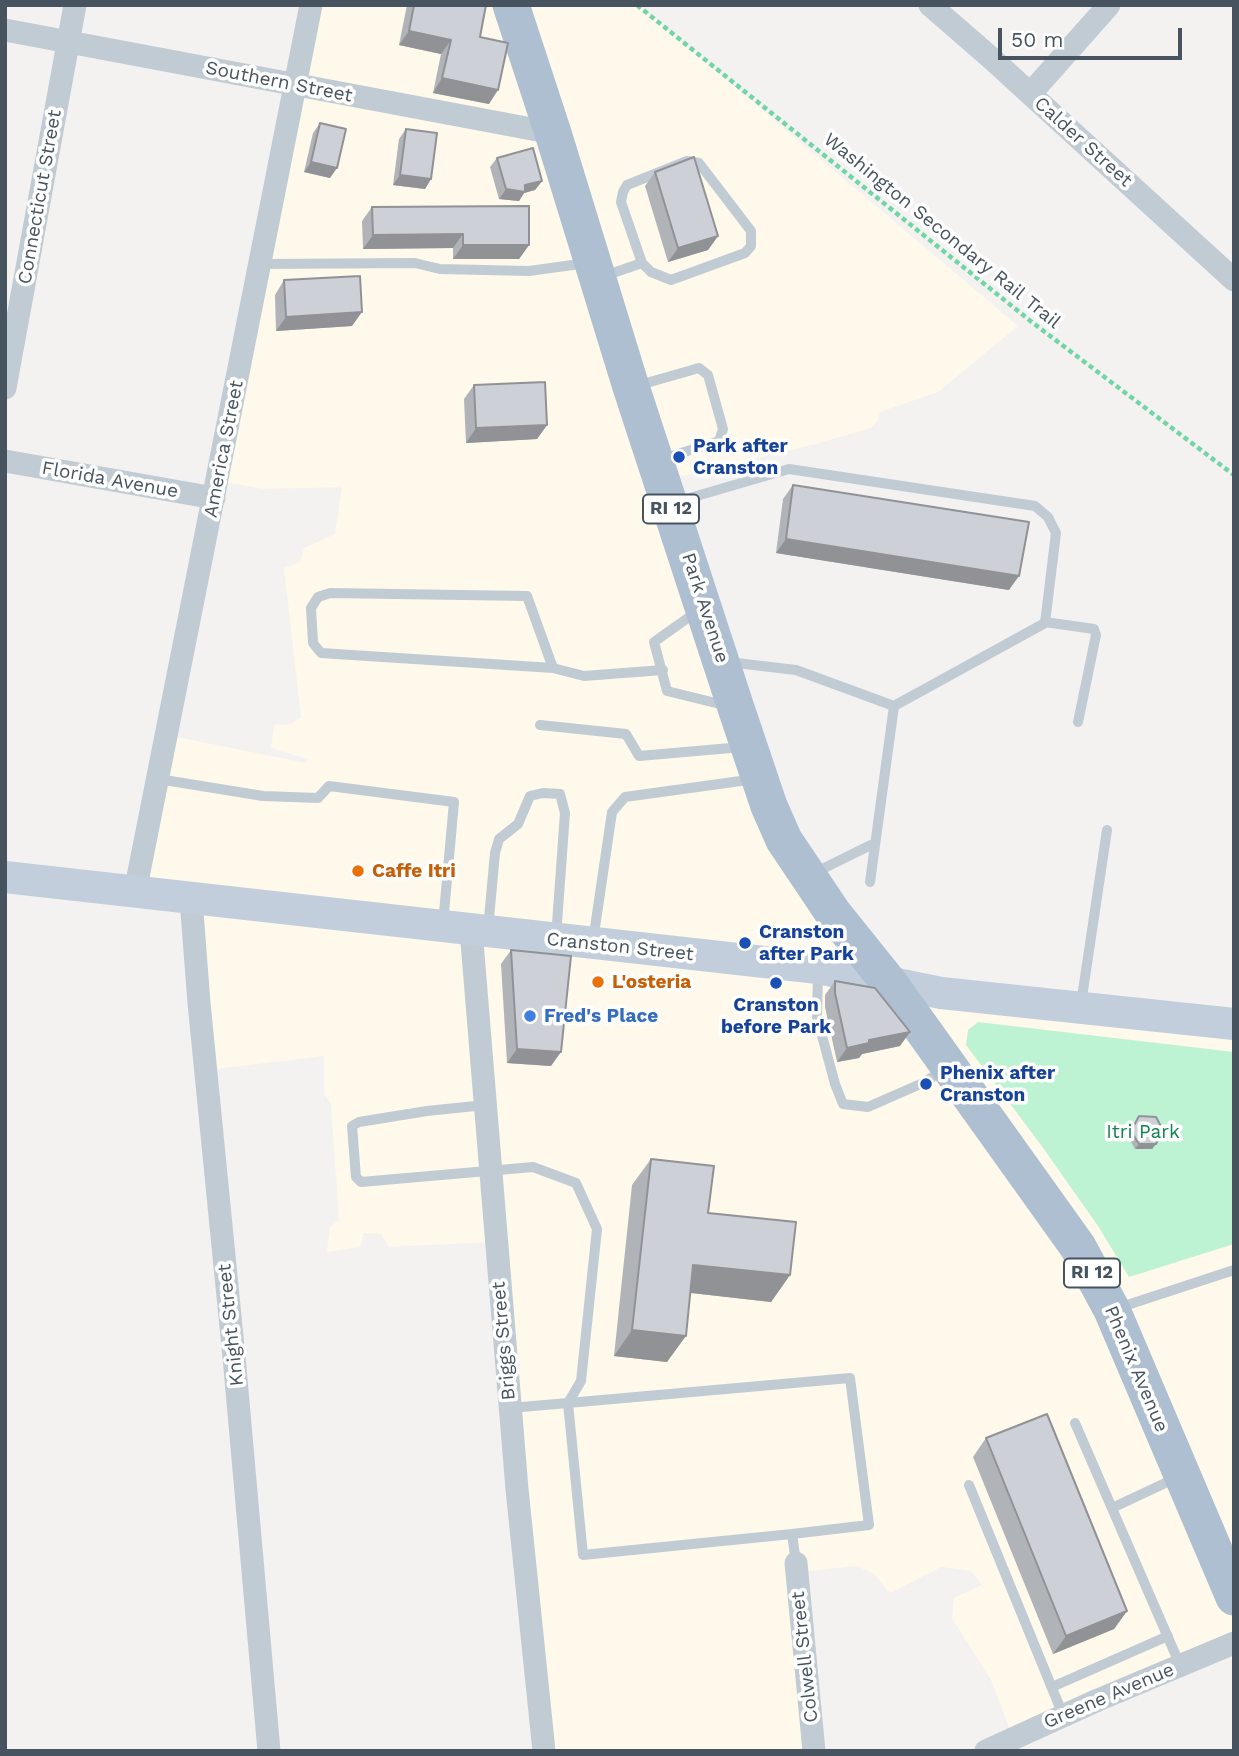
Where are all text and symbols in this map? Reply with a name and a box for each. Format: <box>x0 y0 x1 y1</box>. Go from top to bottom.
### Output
scale bar <box>1001 14 1185 58</box>
text: 50 m <box>1011 27 1063 52</box>
street label: Southern Street <box>204 57 354 107</box>
street label: Calder Street <box>1029 92 1137 192</box>
street label: Connecticut Street <box>13 108 67 286</box>
street label: Washington Secondary Rail Trail <box>819 128 1065 334</box>
street label: America Street <box>200 378 248 520</box>
place label: Park after Cranston <box>693 435 788 479</box>
marker: Park after Cranston <box>671 449 687 465</box>
street label: Florida Avenue <box>40 457 180 503</box>
road number: RI 12 <box>643 494 699 524</box>
street label: Park Avenue <box>676 550 734 666</box>
place label: Caffe Itri <box>372 860 456 882</box>
marker: Caffe Itri <box>350 863 366 879</box>
place label: Cranston after Park <box>759 921 854 965</box>
street label: Cranston Street <box>545 928 695 966</box>
marker: Cranston after Park <box>737 935 753 951</box>
place label: L'osteria <box>612 971 691 993</box>
marker: L'osteria <box>590 974 606 990</box>
marker: Cranston before Park <box>768 975 784 991</box>
place label: Cranston before Park <box>721 994 831 1038</box>
place label: Fred's Place <box>544 1005 658 1027</box>
marker: Fred's Place <box>522 1008 538 1024</box>
place label: Phenix after Cranston <box>940 1062 1055 1106</box>
marker: Phenix after Cranston <box>918 1076 934 1092</box>
park label: Itri Park <box>1106 1121 1180 1143</box>
road number: RI 12 <box>1064 1258 1120 1288</box>
street label: Knight Street <box>213 1263 249 1387</box>
street label: Briggs Street <box>487 1281 521 1401</box>
street label: Phenix Avenue <box>1099 1302 1173 1436</box>
street label: Colwell Street <box>787 1590 823 1724</box>
street label: Greene Avenue <box>1040 1658 1178 1734</box>

